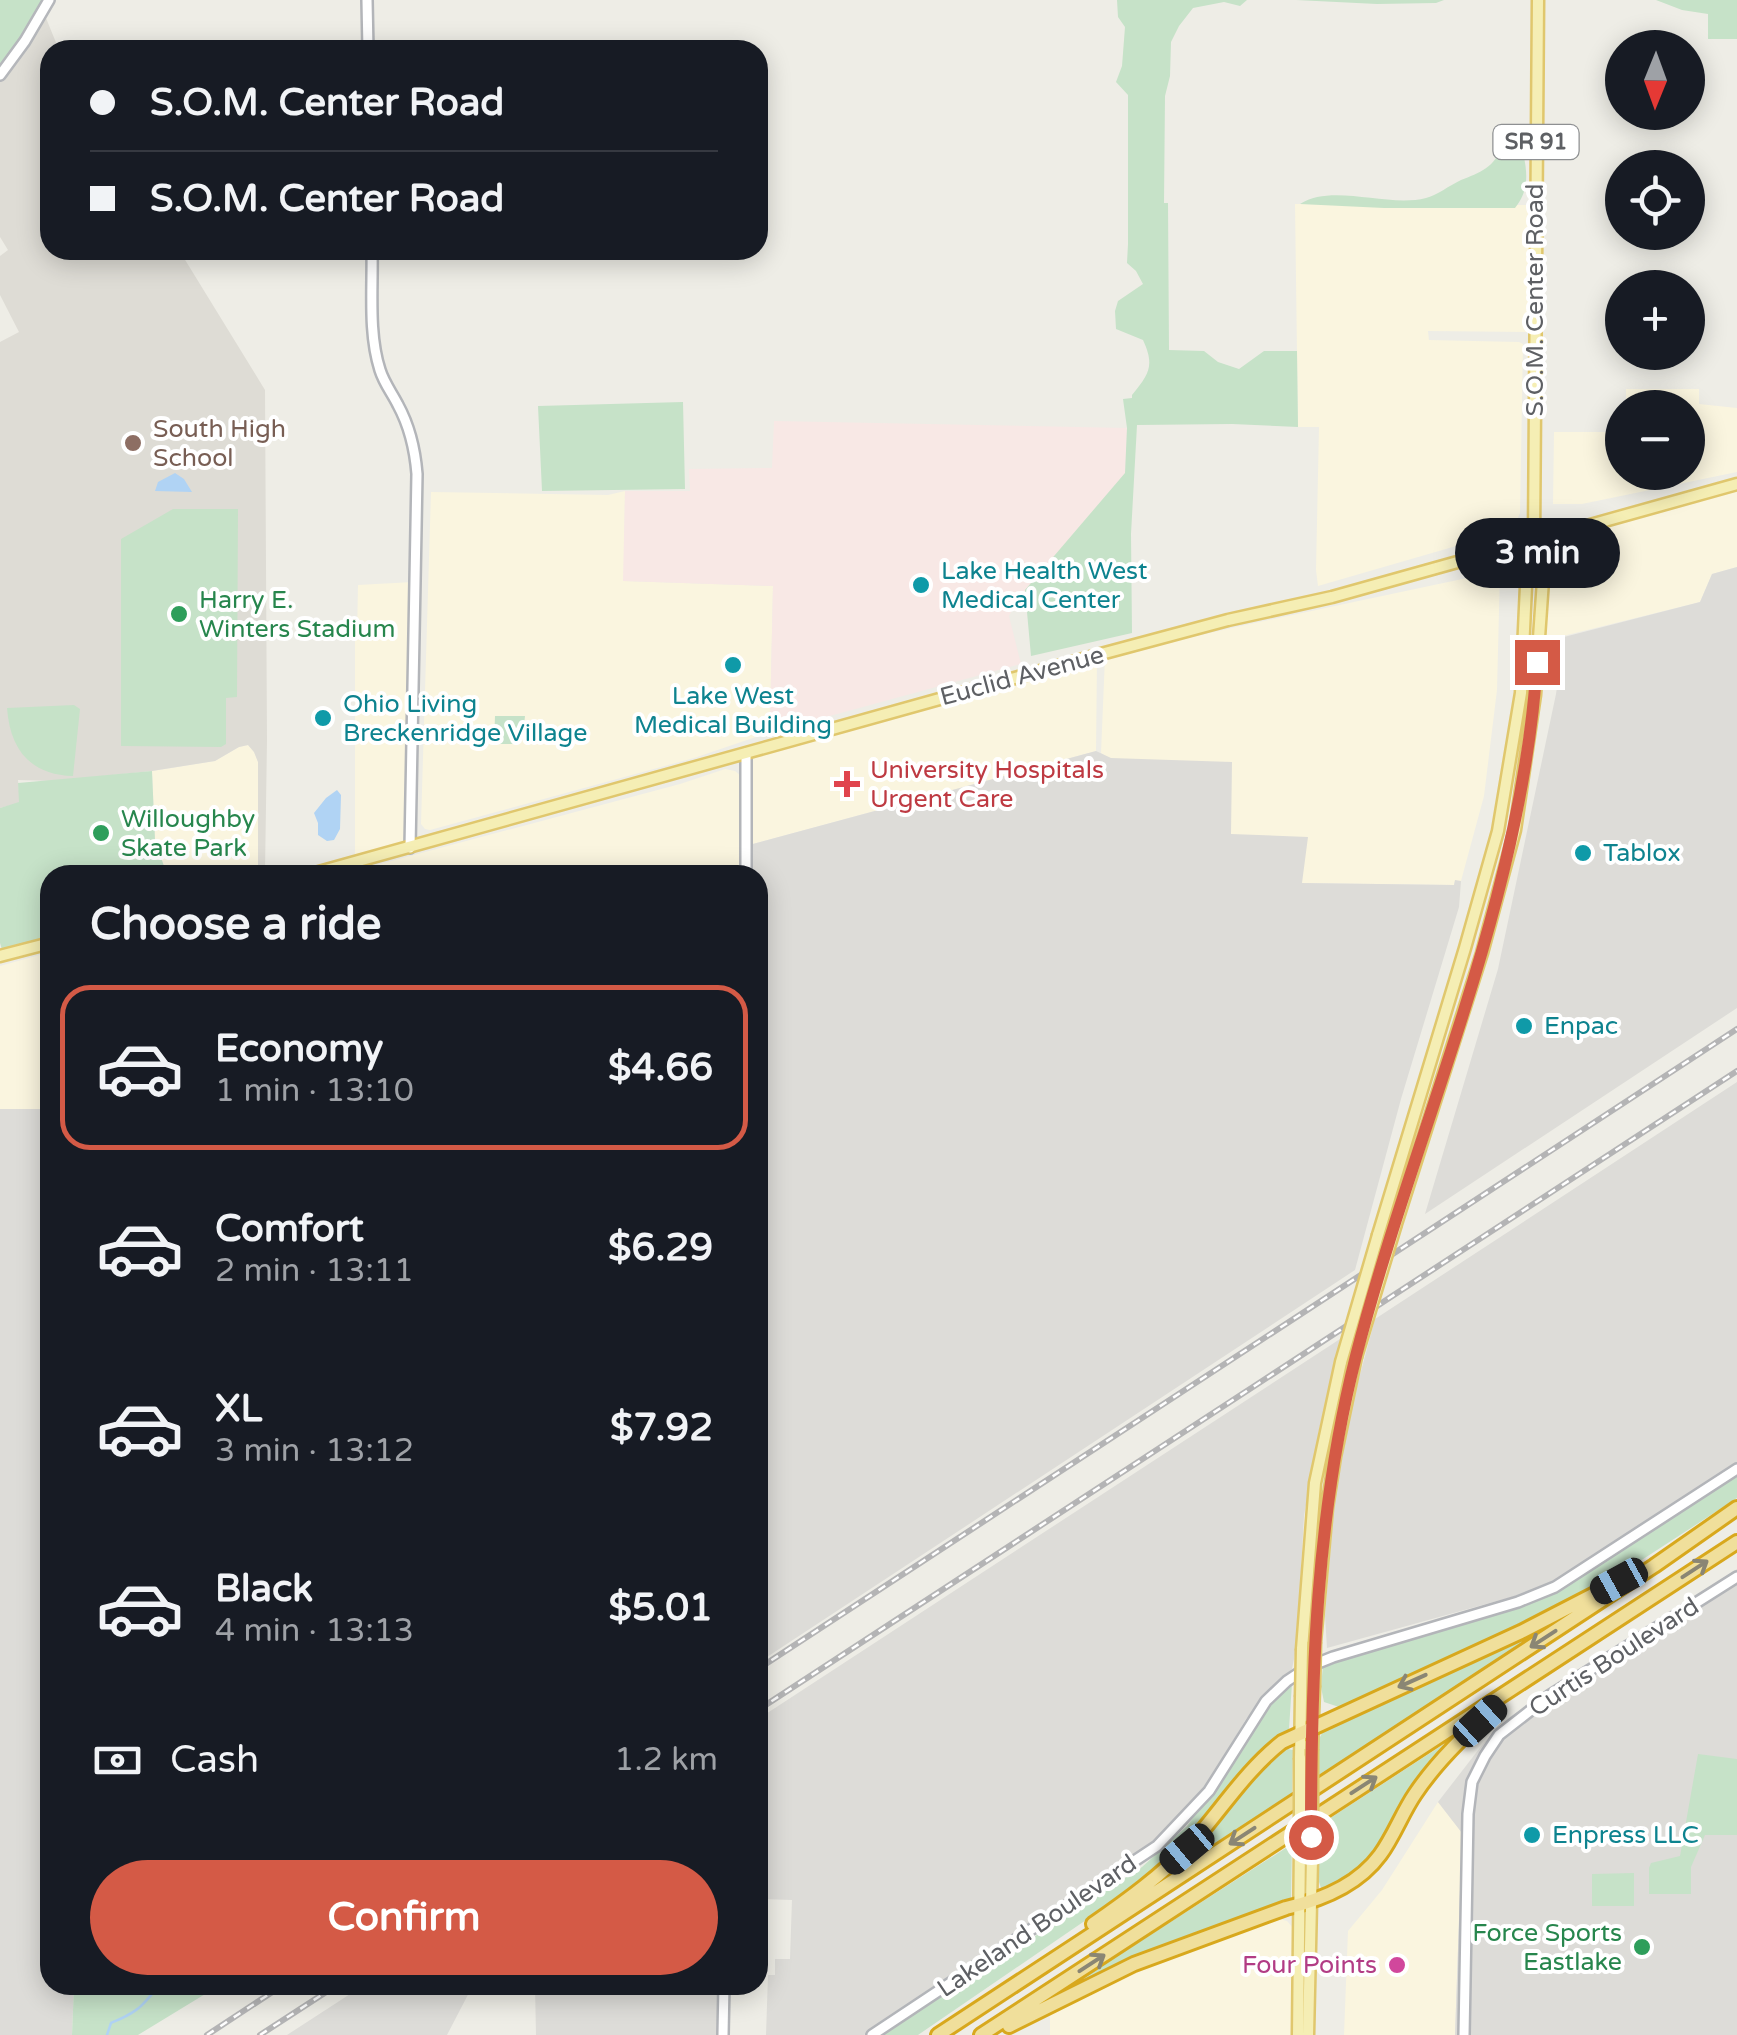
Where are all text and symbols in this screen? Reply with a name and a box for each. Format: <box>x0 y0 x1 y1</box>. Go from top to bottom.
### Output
north arrow <box>1605 30 1705 130</box>
map controls <box>1605 30 1705 490</box>
text: S.O.M. Center Road <box>150 80 504 126</box>
road number: SR 91 <box>1494 125 1578 159</box>
button: locate <box>1605 150 1705 250</box>
text: S.O.M. Center Road <box>150 176 504 222</box>
street label: S.O.M. Center Road <box>1520 183 1550 417</box>
button: + <box>1605 270 1705 370</box>
button: − <box>1605 390 1705 490</box>
place label: South High School <box>153 414 286 473</box>
marker: South High School <box>122 432 144 454</box>
callout: 3 min <box>1454 517 1620 587</box>
text: 3 min <box>1495 534 1580 572</box>
place label: Lake Health West Medical Center <box>941 556 1148 615</box>
marker: Lake Health West Medical Center <box>910 574 932 596</box>
place label: Harry E. Winters Stadium <box>199 585 395 644</box>
marker: Harry E. Winters Stadium <box>168 603 190 625</box>
street label: Euclid Avenue <box>937 640 1107 712</box>
route end <box>1515 640 1560 685</box>
marker: Lake West Medical Building <box>722 654 744 676</box>
place label: Lake West Medical Building <box>634 681 832 740</box>
place label: Ohio Living Breckenridge Village <box>343 689 587 748</box>
marker: Ohio Living Breckenridge Village <box>312 707 334 729</box>
place label: University Hospitals Urgent Care <box>870 755 1104 814</box>
marker: University Hospitals Urgent Care <box>834 771 860 797</box>
place label: Willoughby Skate Park <box>121 804 255 863</box>
marker: Willoughby Skate Park <box>90 822 112 844</box>
place label: Tablox <box>1603 838 1681 868</box>
marker: Tablox <box>1572 842 1594 864</box>
text: Choose a ride <box>90 898 381 952</box>
place label: Enpac <box>1544 1011 1618 1041</box>
marker: Enpac <box>1513 1015 1535 1037</box>
icon: car <box>95 1023 185 1113</box>
text: Economy <box>215 1026 383 1072</box>
text: $4.66 <box>608 1045 713 1091</box>
text: 1 min · 13:10 <box>215 1072 414 1110</box>
icon: car <box>95 1203 185 1293</box>
text: Comfort <box>215 1206 364 1252</box>
text: $6.29 <box>608 1225 713 1271</box>
text: 2 min · 13:11 <box>215 1252 414 1290</box>
icon: car <box>95 1383 185 1473</box>
text: XL <box>215 1386 262 1432</box>
text: $7.92 <box>610 1405 713 1451</box>
text: 3 min · 13:12 <box>215 1432 414 1470</box>
car <box>1585 1553 1653 1609</box>
one-way arrow <box>1680 1559 1709 1580</box>
icon: car <box>95 1563 185 1653</box>
text: Black <box>215 1566 313 1612</box>
text: $5.01 <box>608 1585 713 1631</box>
street label: Curtis Boulevard <box>1524 1591 1704 1723</box>
text: 4 min · 13:13 <box>215 1612 414 1650</box>
one-way arrow <box>1530 1628 1558 1649</box>
one-way arrow <box>1397 1673 1428 1691</box>
car <box>1448 1690 1512 1752</box>
icon: cash <box>90 1733 145 1788</box>
text: Cash <box>170 1737 259 1783</box>
text: 1.2 km <box>614 1741 718 1779</box>
one-way arrow <box>1350 1775 1378 1796</box>
route start <box>1289 1815 1334 1860</box>
car <box>1154 1818 1220 1880</box>
place label: Enpress LLC <box>1552 1820 1699 1850</box>
marker: Enpress LLC <box>1521 1824 1543 1846</box>
one-way arrow <box>1228 1826 1257 1847</box>
street label: Lakeland Boulevard <box>932 1848 1142 2004</box>
button: Confirm <box>90 1860 718 1975</box>
place label: Force Sports Eastlake <box>1472 1918 1622 1977</box>
marker: Force Sports Eastlake <box>1631 1936 1653 1958</box>
place label: Four Points <box>1242 1950 1377 1980</box>
one-way arrow <box>1077 1952 1106 1973</box>
marker: Four Points <box>1386 1954 1408 1976</box>

